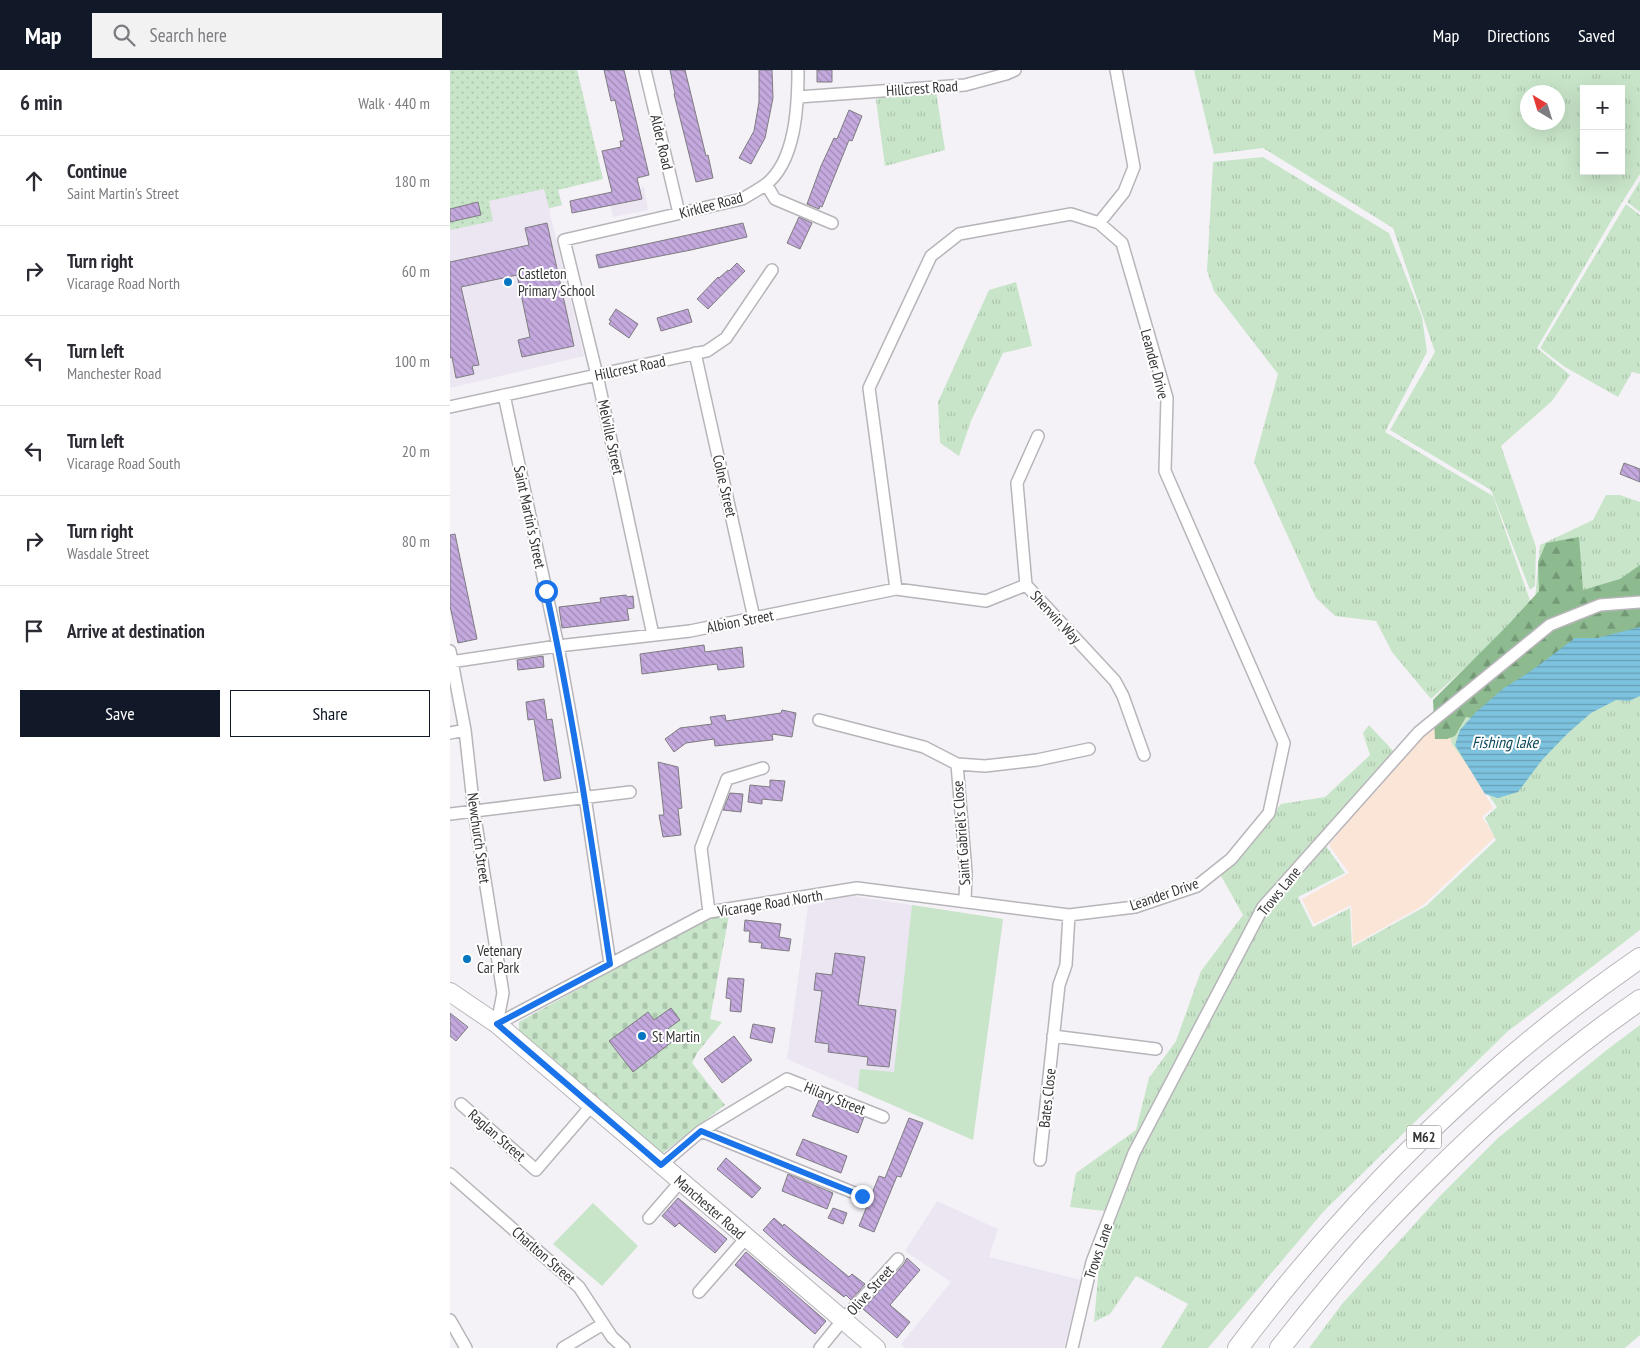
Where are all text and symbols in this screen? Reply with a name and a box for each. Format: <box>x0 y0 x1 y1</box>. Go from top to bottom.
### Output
search box <box>92 13 442 58</box>
text: Map <box>25 20 62 51</box>
icon: search <box>110 21 138 49</box>
text: Search here <box>150 23 227 47</box>
text: Map <box>1433 24 1459 47</box>
text: Directions <box>1487 24 1550 47</box>
text: Saved <box>1578 24 1615 47</box>
street label: Hillcrest Road <box>885 76 959 100</box>
north arrow <box>1520 85 1565 130</box>
map controls <box>1580 85 1625 175</box>
button: + <box>1580 85 1625 130</box>
text: 6 min <box>20 89 62 116</box>
text: Walk · 440 m <box>358 93 430 113</box>
street label: Alder Road <box>646 112 678 172</box>
button: − <box>1580 130 1625 175</box>
text: Continue <box>67 159 127 183</box>
icon: ahead <box>20 167 48 195</box>
text: 180 m <box>395 171 430 191</box>
text: Saint Martin's Street <box>67 183 179 203</box>
street label: Kirklee Road <box>677 187 745 223</box>
text: Turn right <box>67 249 133 273</box>
icon: right <box>20 257 48 285</box>
text: 60 m <box>402 261 430 281</box>
place label: Castleton Primary School <box>518 264 595 300</box>
text: Vicarage Road North <box>67 273 180 293</box>
marker: Castleton Primary School <box>502 276 514 288</box>
street label: Leander Drive <box>1137 327 1173 401</box>
text: Turn left <box>67 339 124 363</box>
icon: left <box>20 347 48 375</box>
text: 100 m <box>395 351 430 371</box>
street label: Hillcrest Road <box>593 351 667 385</box>
text: Manchester Road <box>67 363 161 383</box>
street label: Melville Street <box>594 398 628 476</box>
text: Turn left <box>67 429 124 453</box>
icon: left <box>20 437 48 465</box>
text: 20 m <box>402 441 430 461</box>
text: Vicarage Road South <box>67 453 181 473</box>
street label: Colne Street <box>709 453 741 519</box>
street label: Saint Martin's Street <box>510 464 550 570</box>
text: Turn right <box>67 519 133 543</box>
icon: right <box>20 527 48 555</box>
text: 80 m <box>402 531 430 551</box>
text: Wasdale Street <box>67 543 149 563</box>
route start <box>535 580 558 603</box>
street label: Sherwin Way <box>1026 586 1086 648</box>
street label: Albion Street <box>705 605 775 637</box>
icon: arrive <box>20 617 48 645</box>
text: Arrive at destination <box>67 619 205 643</box>
button: Save <box>20 690 220 737</box>
button: Share <box>230 690 430 737</box>
water label: Fishing lake <box>1472 732 1539 752</box>
street label: Saint Gabriel's Close <box>948 780 974 886</box>
street label: Newchurch Street <box>463 791 495 885</box>
street label: Trows Lane <box>1253 863 1305 919</box>
street label: Leander Drive <box>1127 873 1201 915</box>
street label: Vicarage Road North <box>715 885 824 921</box>
place label: Vetenary Car Park <box>476 941 522 977</box>
marker: Vetenary Car Park <box>461 953 473 965</box>
place label: St Martin <box>652 1027 700 1046</box>
marker: St Martin <box>636 1030 648 1042</box>
street label: Bates Close <box>1034 1067 1060 1129</box>
street label: Hilary Street <box>802 1077 868 1119</box>
street label: Raglan Street <box>464 1105 530 1165</box>
road number: M62 <box>1406 1126 1442 1148</box>
street label: Manchester Road <box>670 1171 750 1243</box>
route end <box>851 1185 874 1208</box>
street label: Trows Lane <box>1080 1221 1116 1281</box>
street label: Charlton Street <box>508 1222 580 1288</box>
street label: Olive Street <box>842 1261 898 1319</box>

